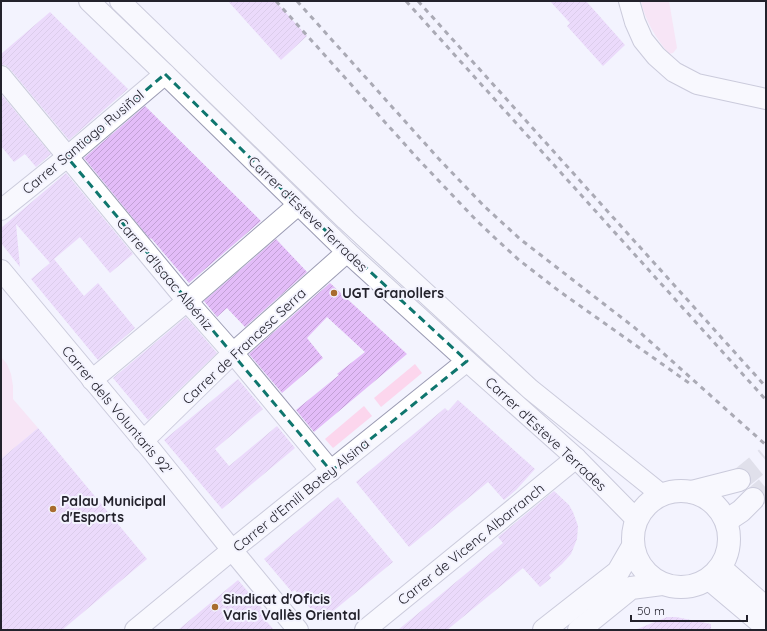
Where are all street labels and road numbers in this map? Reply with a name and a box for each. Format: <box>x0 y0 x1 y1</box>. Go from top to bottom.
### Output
street label: Carrer Santiago Rusiñol <box>19 86 147 198</box>
street label: Carrer d'Esteve Terrades <box>244 152 372 276</box>
street label: Carrer d'Isaac Albéniz <box>113 214 217 334</box>
street label: Carrer de Francesc Serra <box>178 284 310 408</box>
street label: Carrer dels Voluntaris 92' <box>58 342 176 478</box>
street label: Carrer d'Esteve Terrades <box>482 373 610 495</box>
street label: Carrer d'Emili Botey Alsina <box>229 434 373 556</box>
street label: Carrer de Vicenç Albarranch <box>394 479 548 609</box>

